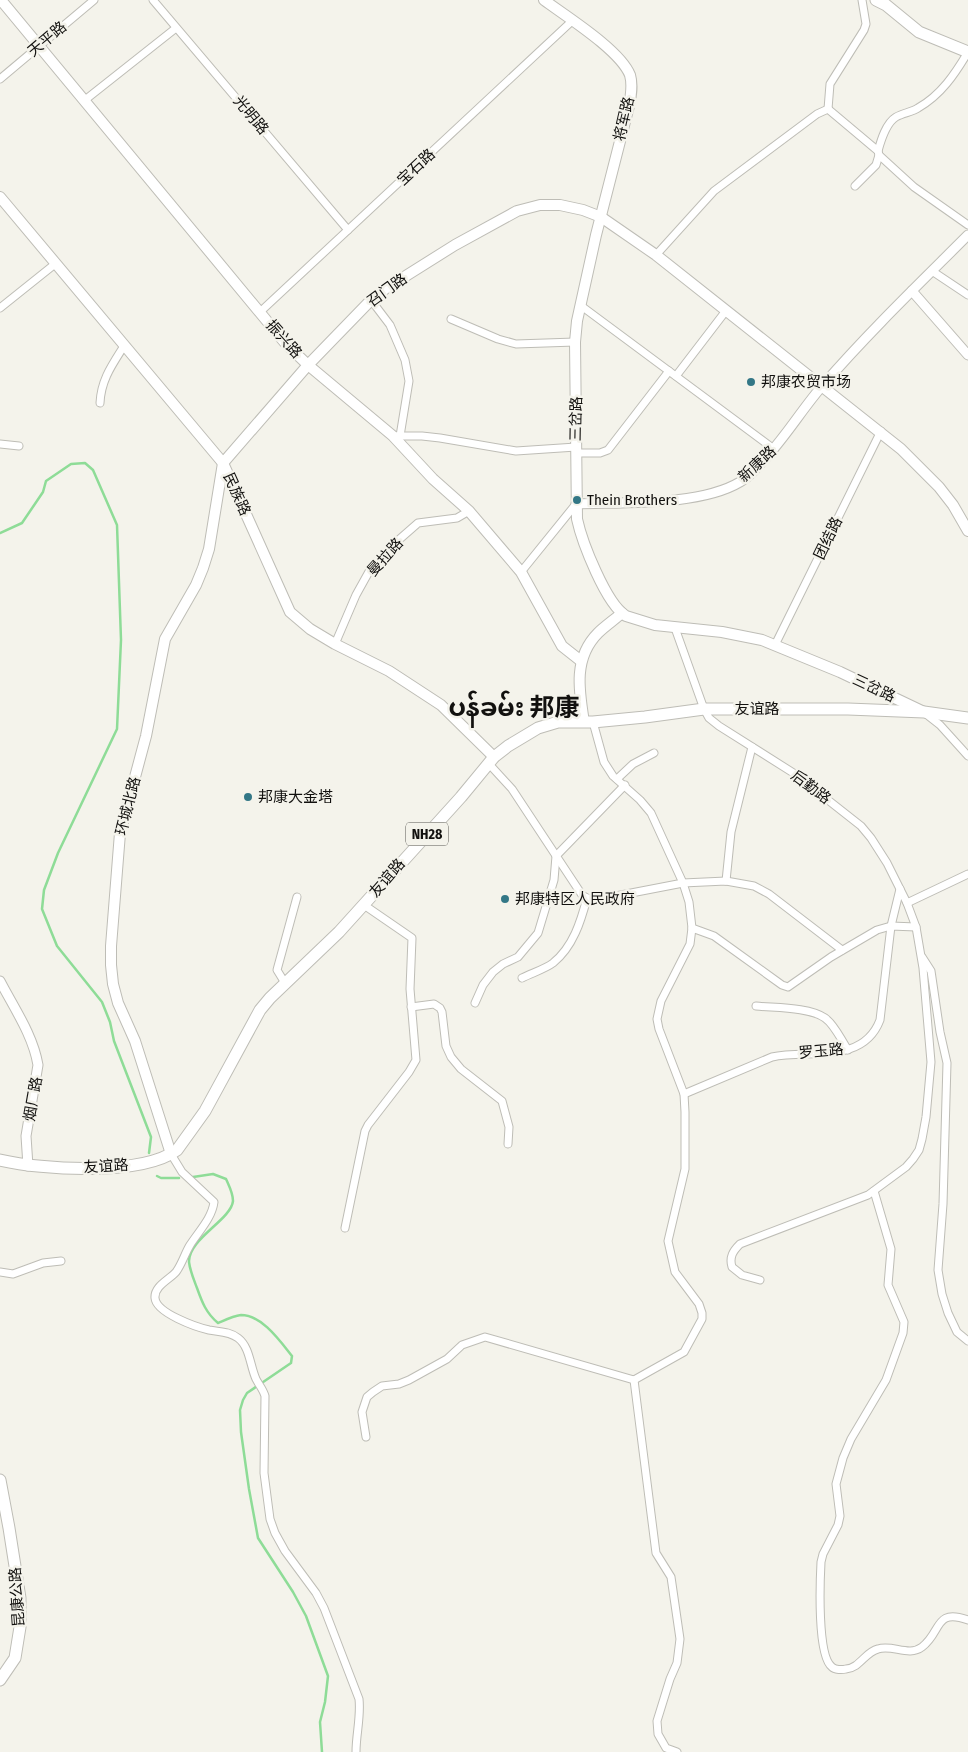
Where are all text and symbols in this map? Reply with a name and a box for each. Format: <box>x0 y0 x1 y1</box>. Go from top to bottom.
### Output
street label: 天平路 <box>24 18 70 60</box>
street label: 光明路 <box>230 92 272 138</box>
street label: 将军路 <box>610 95 638 143</box>
street label: 宝石路 <box>393 145 439 189</box>
street label: 召门路 <box>364 269 410 311</box>
street label: 振兴路 <box>262 316 306 362</box>
place label: 邦康农贸市场 <box>761 373 851 391</box>
marker: 邦康农贸市场 <box>745 376 757 388</box>
street label: 三岔路 <box>567 396 585 442</box>
street label: 新康路 <box>734 442 780 486</box>
street label: 民族路 <box>220 470 254 518</box>
place label: Thein Brothers <box>587 491 677 509</box>
marker: Thein Brothers <box>571 494 583 506</box>
street label: 团结路 <box>810 514 846 562</box>
street label: 曼拉路 <box>363 534 407 580</box>
street label: 三岔路 <box>850 670 898 706</box>
district label: ပန်ခမ်း 邦康 <box>448 690 580 728</box>
street label: 友谊路 <box>734 700 780 718</box>
street label: 后勤路 <box>788 766 834 808</box>
street label: 环城北路 <box>112 775 144 837</box>
place label: 邦康大金塔 <box>258 788 333 806</box>
marker: 邦康大金塔 <box>242 791 254 803</box>
road number: NH28 <box>406 822 448 846</box>
street label: 友谊路 <box>365 855 409 901</box>
place label: 邦康特区人民政府 <box>515 890 635 908</box>
marker: 邦康特区人民政府 <box>499 893 511 905</box>
street label: 罗玉路 <box>798 1040 844 1062</box>
street label: 烟厂路 <box>20 1075 46 1123</box>
street label: 友谊路 <box>83 1156 129 1176</box>
street label: 昆康公路 <box>6 1566 28 1628</box>

